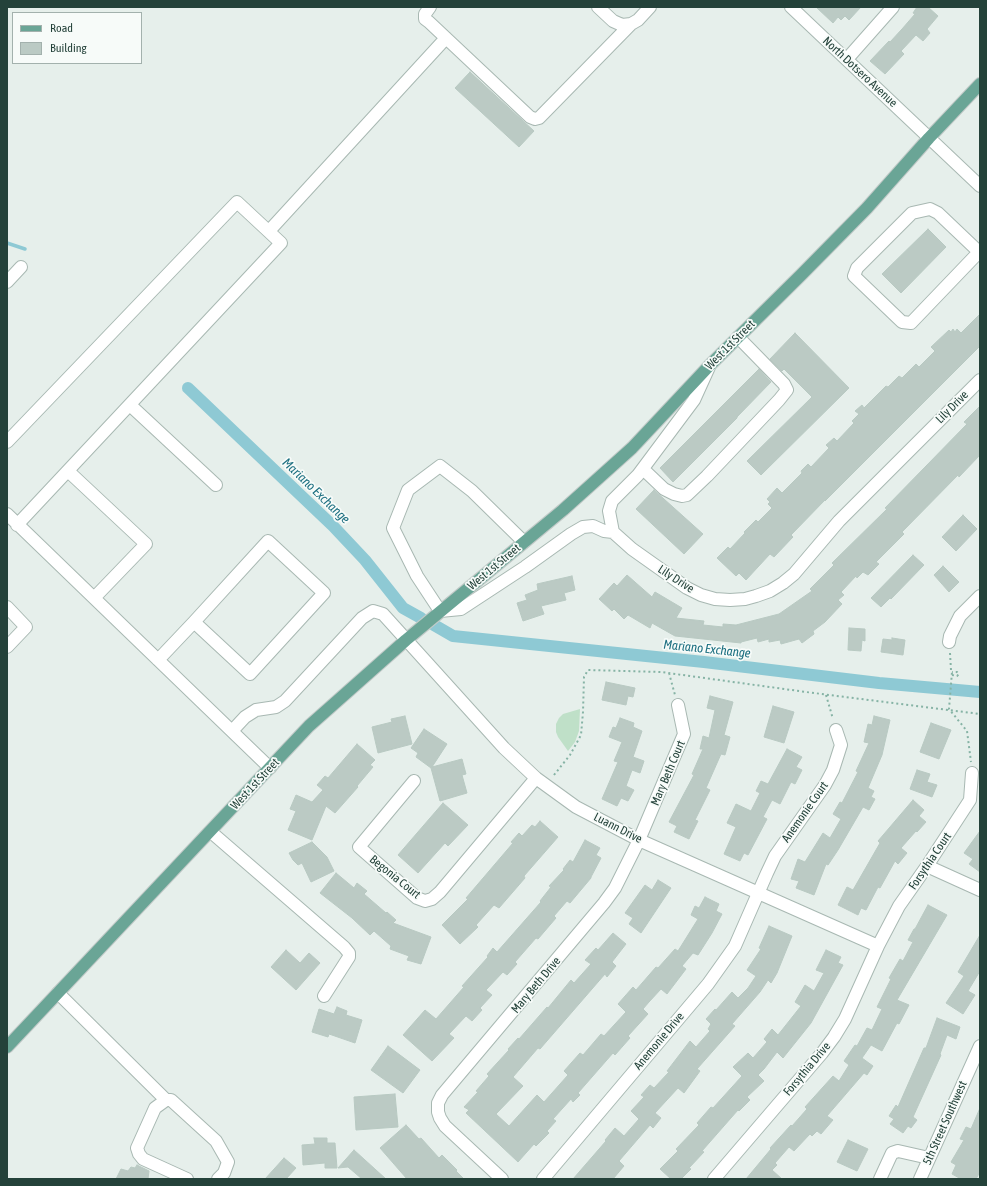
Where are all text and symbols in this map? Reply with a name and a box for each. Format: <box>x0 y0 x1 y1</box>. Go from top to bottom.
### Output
legend <box>12 12 142 64</box>
text: Road <box>50 21 73 35</box>
street label: North Dotsero Avenue <box>820 34 900 110</box>
text: Building <box>50 41 87 55</box>
street label: West 1st Street <box>702 317 758 373</box>
street label: Lily Drive <box>933 388 971 426</box>
water label: Mariano Exchange <box>279 455 353 527</box>
street label: West 1st Street <box>465 541 523 593</box>
street label: Lily Drive <box>655 562 697 596</box>
water label: Mariano Exchange <box>663 637 751 661</box>
street label: Mary Beth Court <box>648 738 688 808</box>
street label: West 1st Street <box>228 756 282 812</box>
street label: Anemonie Court <box>779 779 831 845</box>
street label: Luann Drive <box>591 810 645 846</box>
street label: Forsythia Court <box>906 830 954 892</box>
street label: Begonia Court <box>367 852 423 902</box>
street label: Mary Beth Drive <box>508 954 564 1016</box>
street label: Anemonie Drive <box>631 1009 687 1073</box>
street label: Forsythia Drive <box>780 1039 834 1099</box>
street label: 5th Street Southwest <box>920 1079 970 1167</box>

